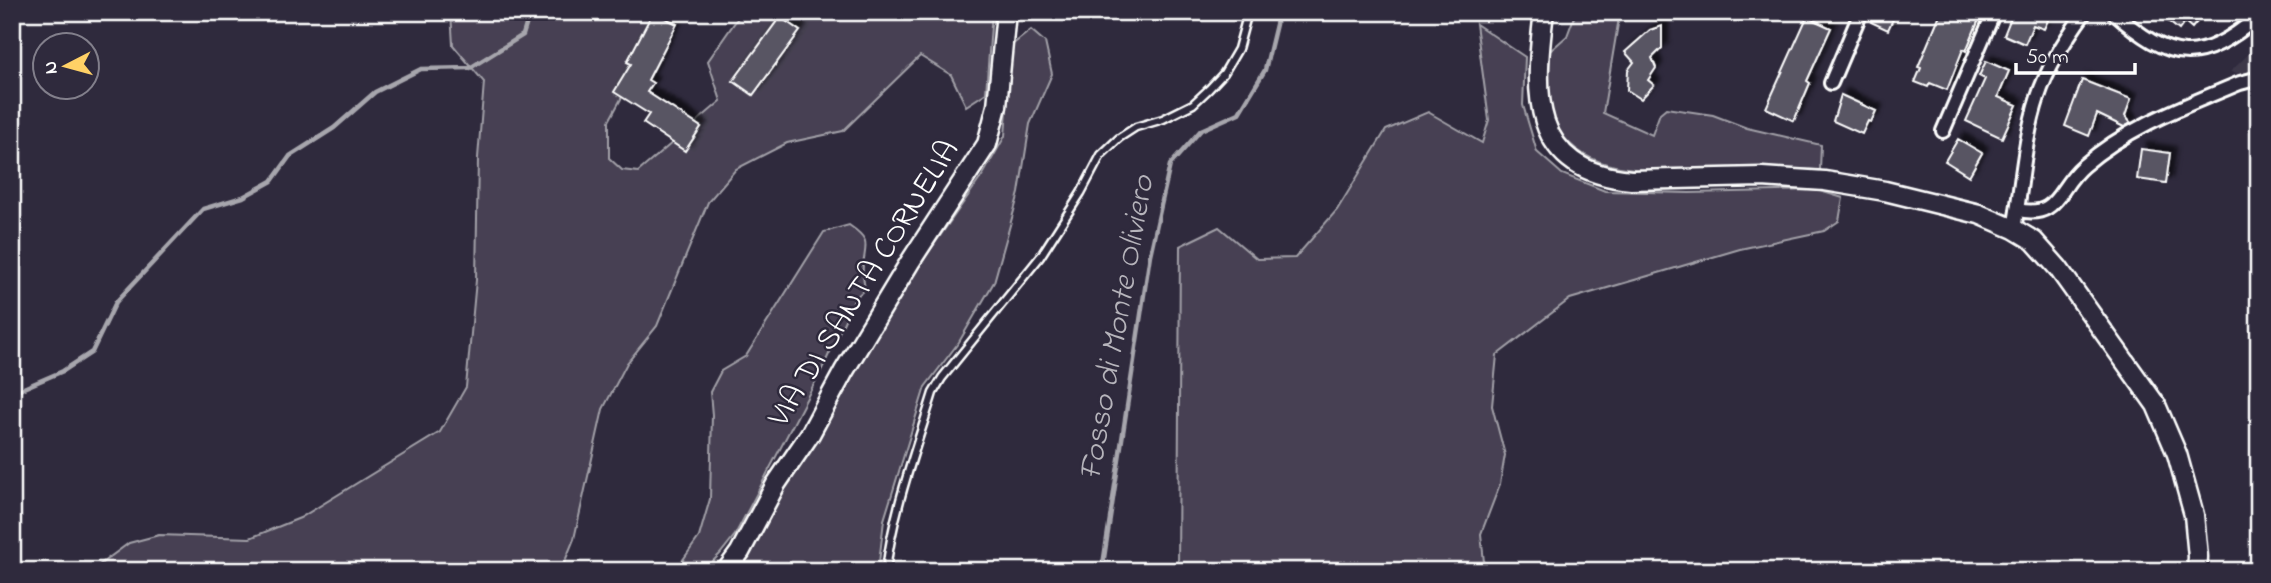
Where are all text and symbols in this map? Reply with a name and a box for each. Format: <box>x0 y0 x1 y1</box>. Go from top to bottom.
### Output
north arrow <box>32 32 102 102</box>
scale bar <box>2016 32 2134 76</box>
text: 50 m <box>2026 43 2069 73</box>
text: N <box>37 60 66 75</box>
street label: VIA DI SANTA CORNELIA <box>757 131 973 438</box>
water label: Fosso di Monte Oliviero <box>1068 170 1169 484</box>

